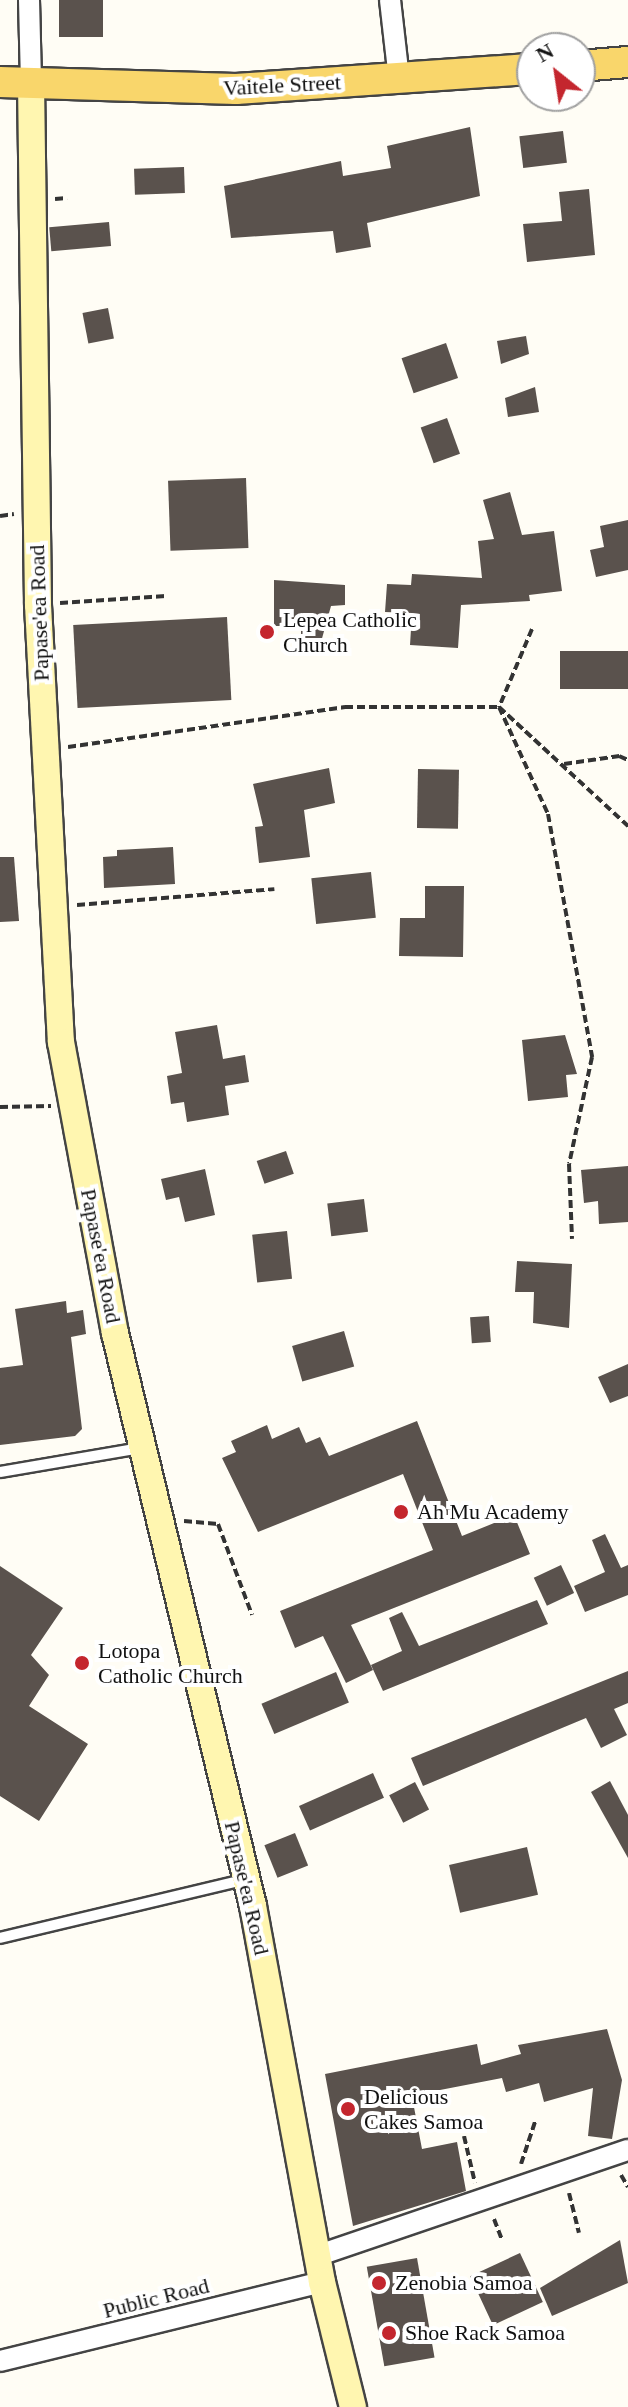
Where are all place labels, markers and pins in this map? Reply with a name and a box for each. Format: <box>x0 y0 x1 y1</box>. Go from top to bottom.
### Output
place label: Lepea Catholic Church <box>283 606 417 658</box>
marker: Lepea Catholic Church <box>258 623 276 641</box>
place label: Ah Mu Academy <box>417 1499 570 1525</box>
marker: Ah Mu Academy <box>392 1503 410 1521</box>
place label: Lotopa Catholic Church <box>98 1637 243 1688</box>
marker: Lotopa Catholic Church <box>73 1654 91 1672</box>
place label: Delicious Cakes Samoa <box>364 2083 483 2134</box>
marker: Delicious Cakes Samoa <box>339 2100 357 2118</box>
place label: Zenobia Samoa <box>395 2270 532 2296</box>
marker: Zenobia Samoa <box>370 2274 388 2292</box>
place label: Shoe Rack Samoa <box>405 2320 565 2346</box>
marker: Shoe Rack Samoa <box>380 2324 398 2342</box>

